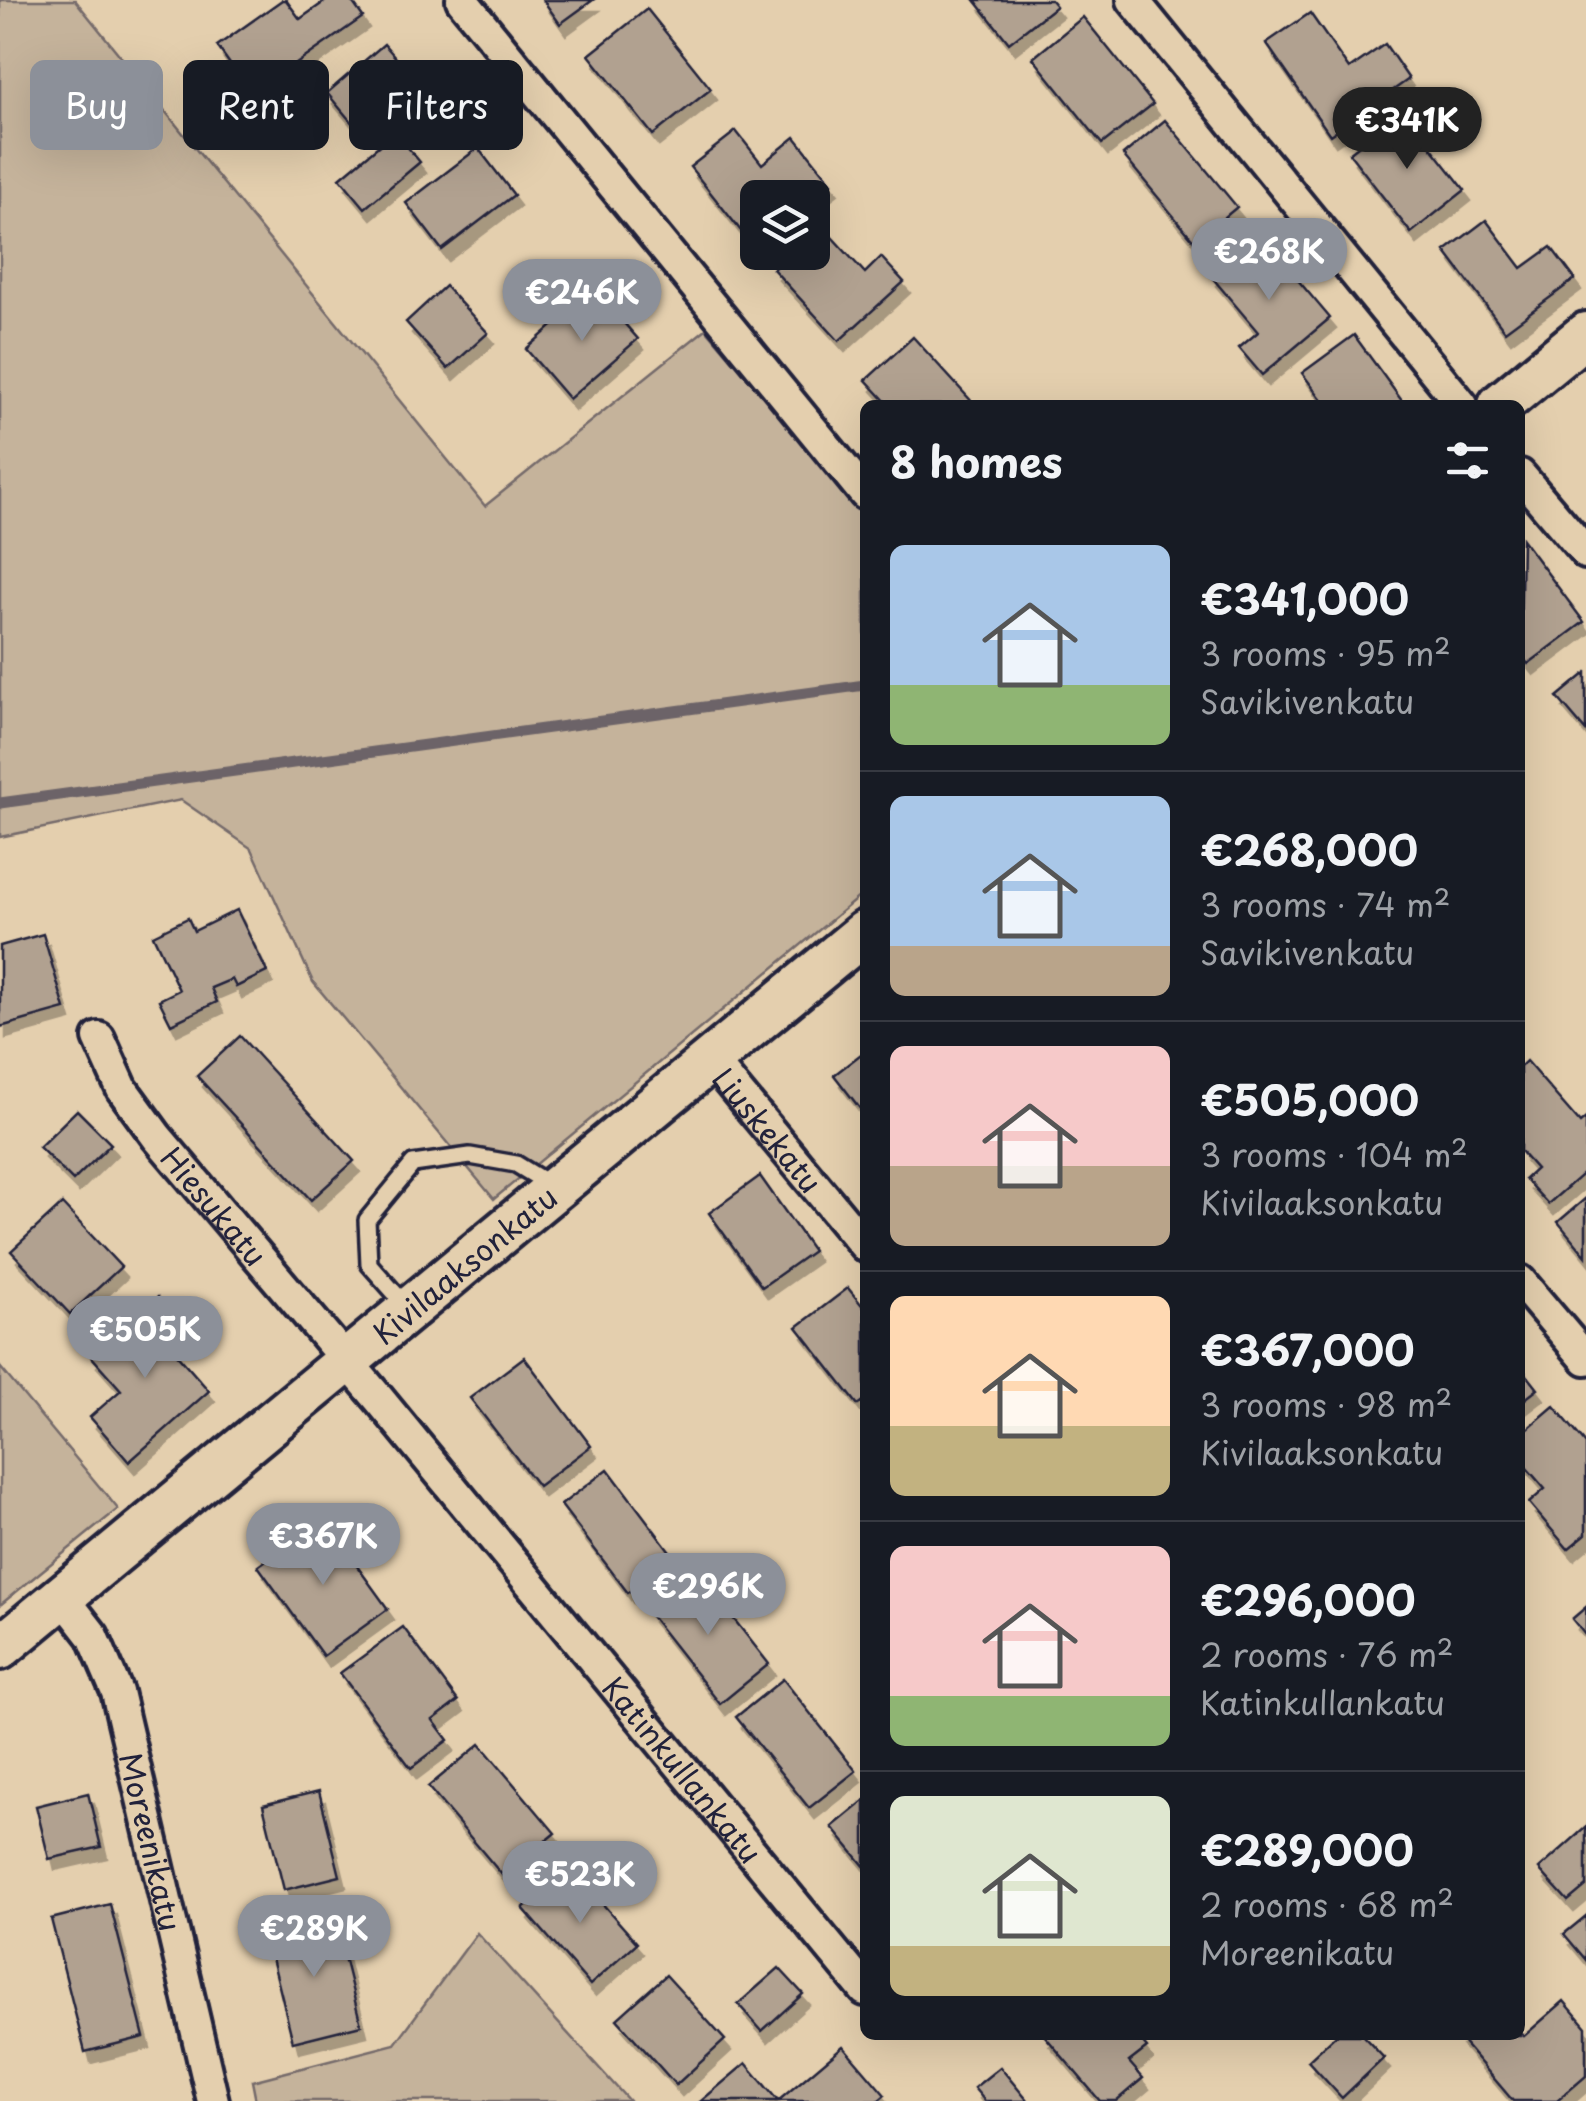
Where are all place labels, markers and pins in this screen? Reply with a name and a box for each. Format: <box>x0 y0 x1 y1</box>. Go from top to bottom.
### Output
pin: €341K <box>1337 87 1477 172</box>
pin: €268K <box>1199 218 1339 303</box>
pin: €246K <box>512 259 652 344</box>
pin: €505K <box>75 1296 215 1381</box>
pin: €367K <box>253 1503 393 1588</box>
pin: €296K <box>638 1553 778 1638</box>
pin: €523K <box>510 1841 650 1926</box>
pin: €289K <box>244 1895 384 1980</box>

